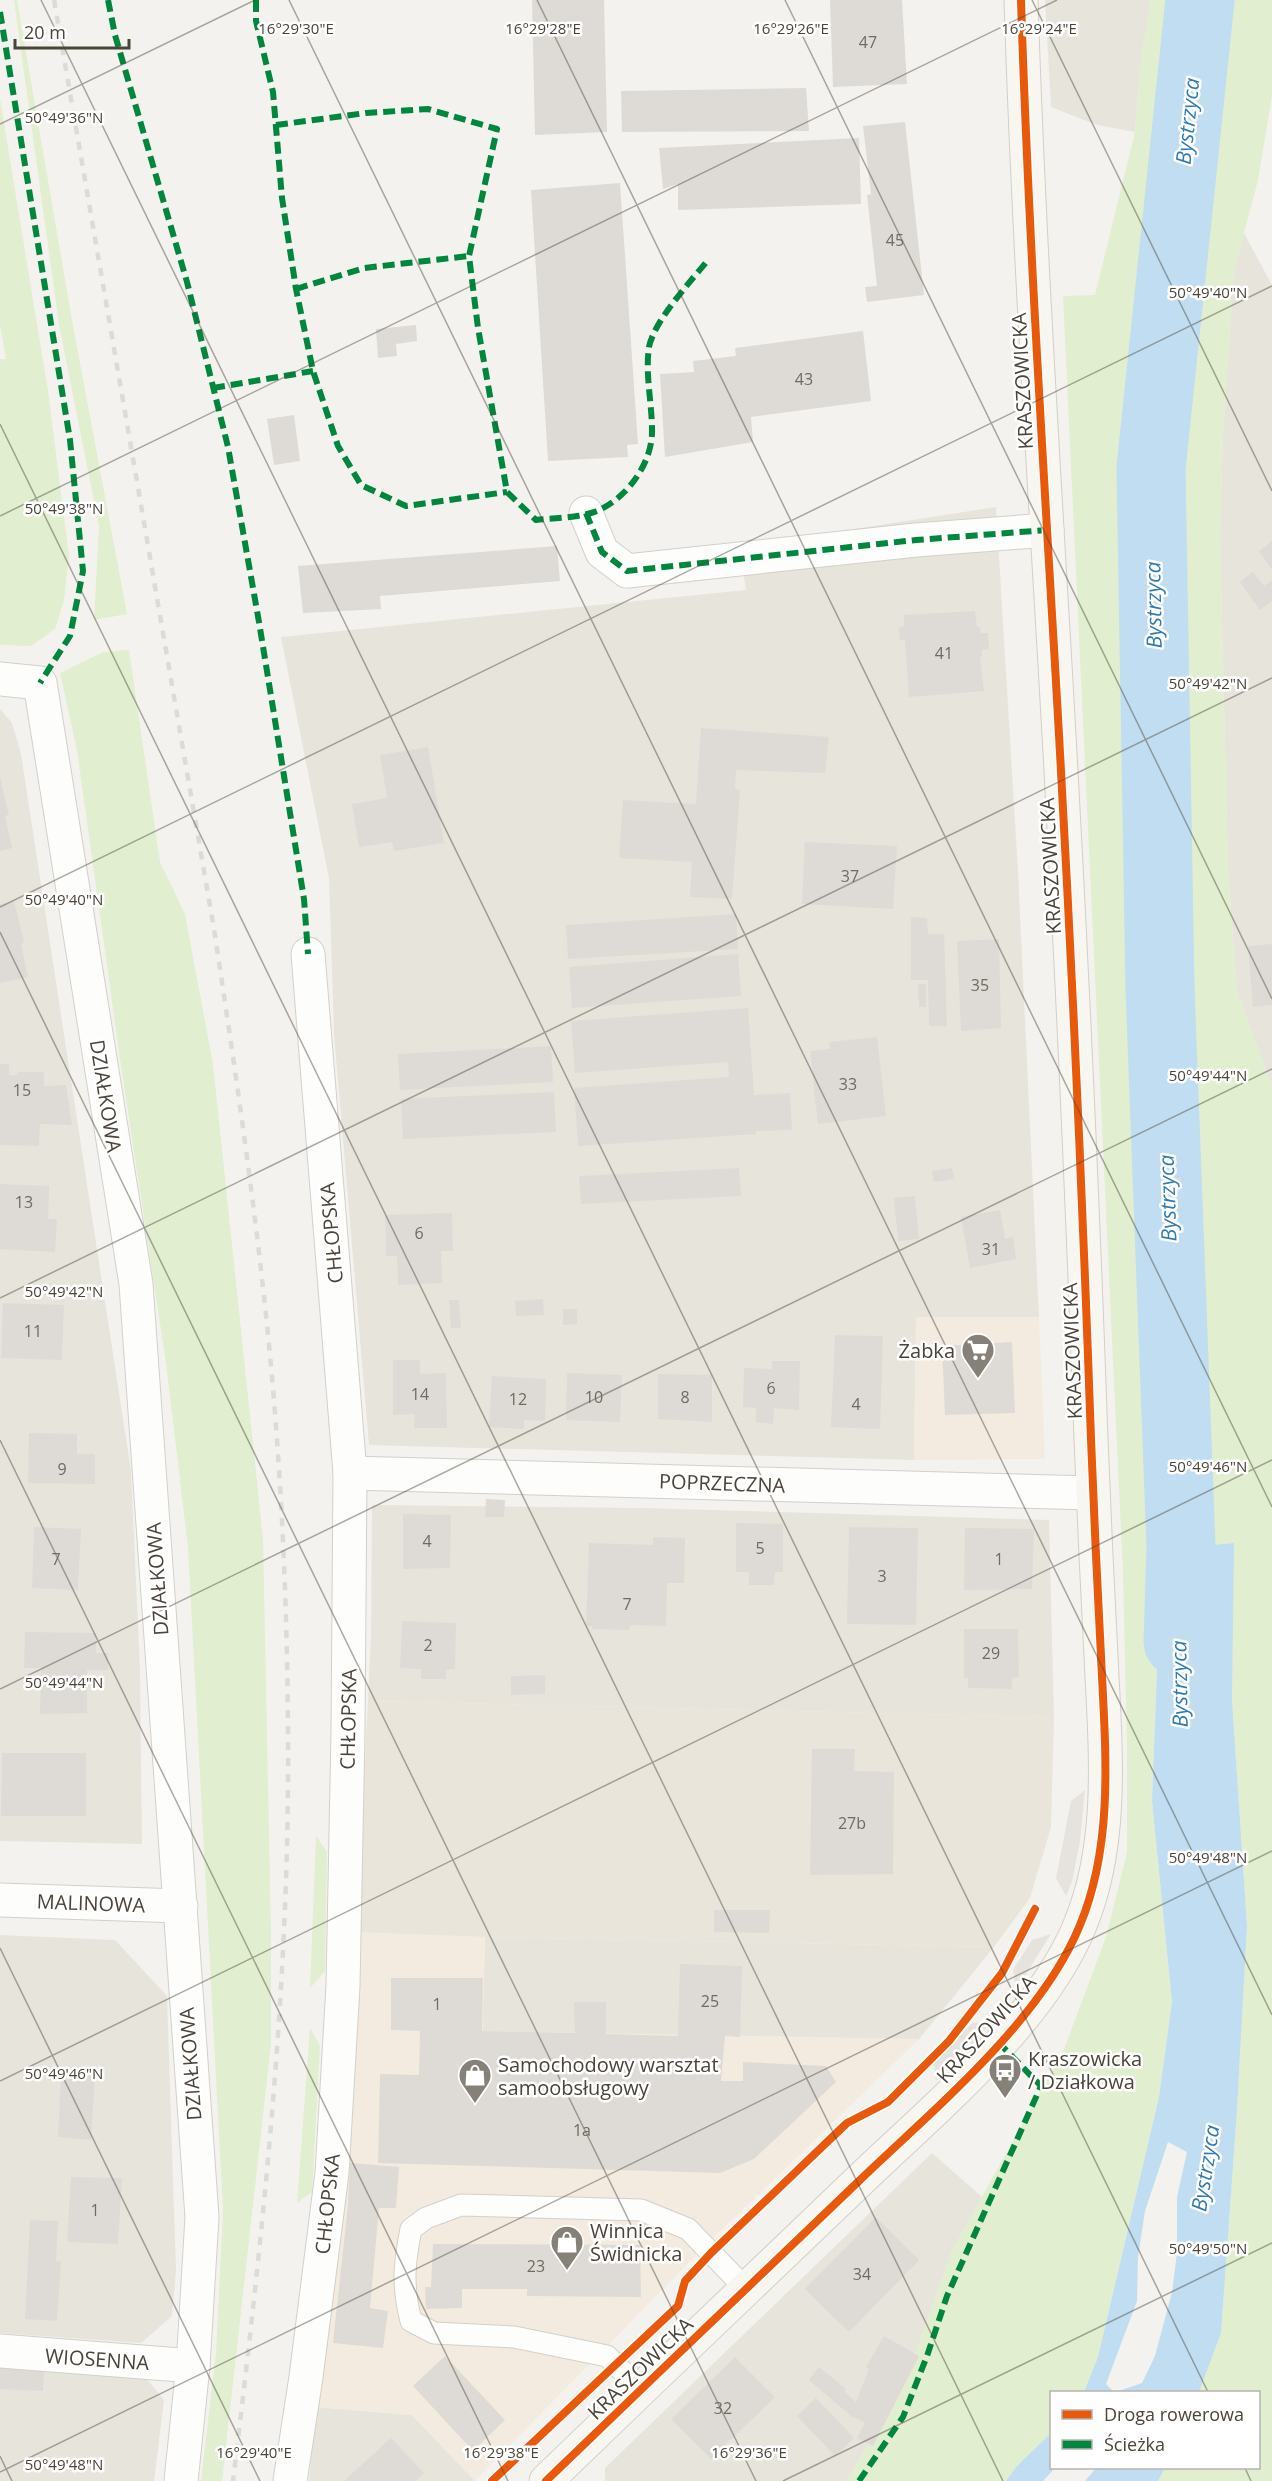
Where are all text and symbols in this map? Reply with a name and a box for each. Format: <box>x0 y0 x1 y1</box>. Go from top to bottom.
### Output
scale bar <box>15 12 129 50</box>
text: 16°29'30"E <box>258 18 334 38</box>
text: 16°29'28"E <box>505 18 581 38</box>
text: 16°29'26"E <box>753 18 829 38</box>
text: 16°29'24"E <box>1001 18 1077 38</box>
text: 20 m <box>24 20 66 44</box>
house number: 47 <box>859 31 877 53</box>
water label: Bystrzyca <box>1169 76 1205 166</box>
text: 50°49'36"N <box>25 107 103 127</box>
house number: 45 <box>886 229 904 251</box>
text: 50°49'40"N <box>1169 282 1247 302</box>
street label: KRASZOWICKA <box>1005 312 1039 450</box>
house number: 43 <box>795 368 813 390</box>
text: 50°49'38"N <box>25 498 103 518</box>
water label: Bystrzyca <box>1138 561 1168 649</box>
house number: 41 <box>935 642 953 664</box>
text: 50°49'42"N <box>1169 673 1247 693</box>
street label: KRASZOWICKA <box>1033 797 1067 935</box>
house number: 37 <box>841 865 859 887</box>
text: 50°49'40"N <box>25 889 103 909</box>
house number: 35 <box>971 974 989 996</box>
street label: DZIAŁKOWA <box>84 1038 128 1155</box>
text: 50°49'44"N <box>1169 1065 1247 1085</box>
house number: 33 <box>839 1073 857 1095</box>
house number: 15 <box>13 1079 31 1101</box>
water label: Bystrzyca <box>1151 1154 1183 1242</box>
street label: CHŁOPSKA <box>313 1181 349 1285</box>
house number: 13 <box>15 1191 33 1213</box>
house number: 6 <box>414 1222 424 1244</box>
house number: 31 <box>982 1238 1000 1260</box>
text: 50°49'42"N <box>25 1281 103 1301</box>
street label: KRASZOWICKA <box>1056 1282 1088 1420</box>
house number: 11 <box>24 1320 42 1342</box>
supermarket icon: Żabka <box>960 1332 996 1379</box>
place label: Żabka <box>899 1337 955 1364</box>
house number: 6 <box>766 1377 776 1399</box>
house number: 14 <box>411 1383 429 1405</box>
house number: 10 <box>585 1386 603 1408</box>
house number: 8 <box>680 1386 690 1408</box>
house number: 12 <box>509 1388 527 1410</box>
house number: 4 <box>851 1393 861 1415</box>
text: 50°49'46"N <box>1169 1456 1247 1476</box>
house number: 9 <box>57 1458 67 1480</box>
street label: POPRZECZNA <box>658 1467 786 1499</box>
street label: DZIAŁKOWA <box>140 1521 174 1637</box>
house number: 4 <box>422 1530 432 1552</box>
house number: 5 <box>755 1537 765 1559</box>
house number: 7 <box>51 1548 61 1570</box>
house number: 1 <box>994 1548 1004 1570</box>
house number: 3 <box>877 1565 887 1587</box>
house number: 7 <box>622 1593 632 1615</box>
house number: 2 <box>423 1634 433 1656</box>
water label: Bystrzyca <box>1164 1640 1194 1728</box>
house number: 29 <box>982 1642 1000 1664</box>
street label: CHŁOPSKA <box>334 1668 362 1770</box>
text: 50°49'44"N <box>25 1672 103 1692</box>
house number: 27b <box>838 1812 866 1834</box>
text: 50°49'48"N <box>1169 1847 1247 1867</box>
street label: MALINOWA <box>36 1888 146 1918</box>
street label: KRASZOWICKA <box>930 1969 1042 2089</box>
house number: 25 <box>701 1990 719 2012</box>
house number: 1 <box>432 1993 442 2015</box>
street label: DZIAŁKOWA <box>173 2006 207 2122</box>
place label: Kraszowicka / Działkowa <box>1028 2045 1142 2095</box>
place label: Samochodowy warsztat samoobsługowy <box>498 2051 719 2101</box>
bus stop icon: Kraszowicka / Działkowa <box>987 2052 1023 2099</box>
shop icon: Samochodowy warsztat samoobsługowy <box>457 2057 493 2104</box>
text: 50°49'46"N <box>25 2063 103 2083</box>
house number: 1a <box>573 2119 591 2141</box>
water label: Bystrzyca <box>1184 2123 1226 2213</box>
street label: CHŁOPSKA <box>308 2152 346 2256</box>
house number: 1 <box>90 2199 100 2221</box>
place label: Winnica Świdnicka <box>590 2217 682 2267</box>
shop icon: Winnica Świdnicka <box>549 2224 585 2271</box>
text: 50°49'50"N <box>1169 2238 1247 2258</box>
house number: 23 <box>527 2255 545 2277</box>
house number: 34 <box>853 2263 871 2285</box>
street label: KRASZOWICKA <box>581 2311 699 2425</box>
street label: WIOSENNA <box>44 2342 150 2376</box>
legend <box>1050 2391 1260 2469</box>
house number: 32 <box>714 2397 732 2419</box>
text: Droga rowerowa <box>1104 2402 1244 2426</box>
text: Ścieżka <box>1104 2432 1165 2456</box>
text: 16°29'40"E <box>216 2442 292 2462</box>
text: 16°29'38"E <box>463 2442 539 2462</box>
text: 16°29'36"E <box>711 2442 787 2462</box>
text: 50°49'48"N <box>25 2454 103 2474</box>

